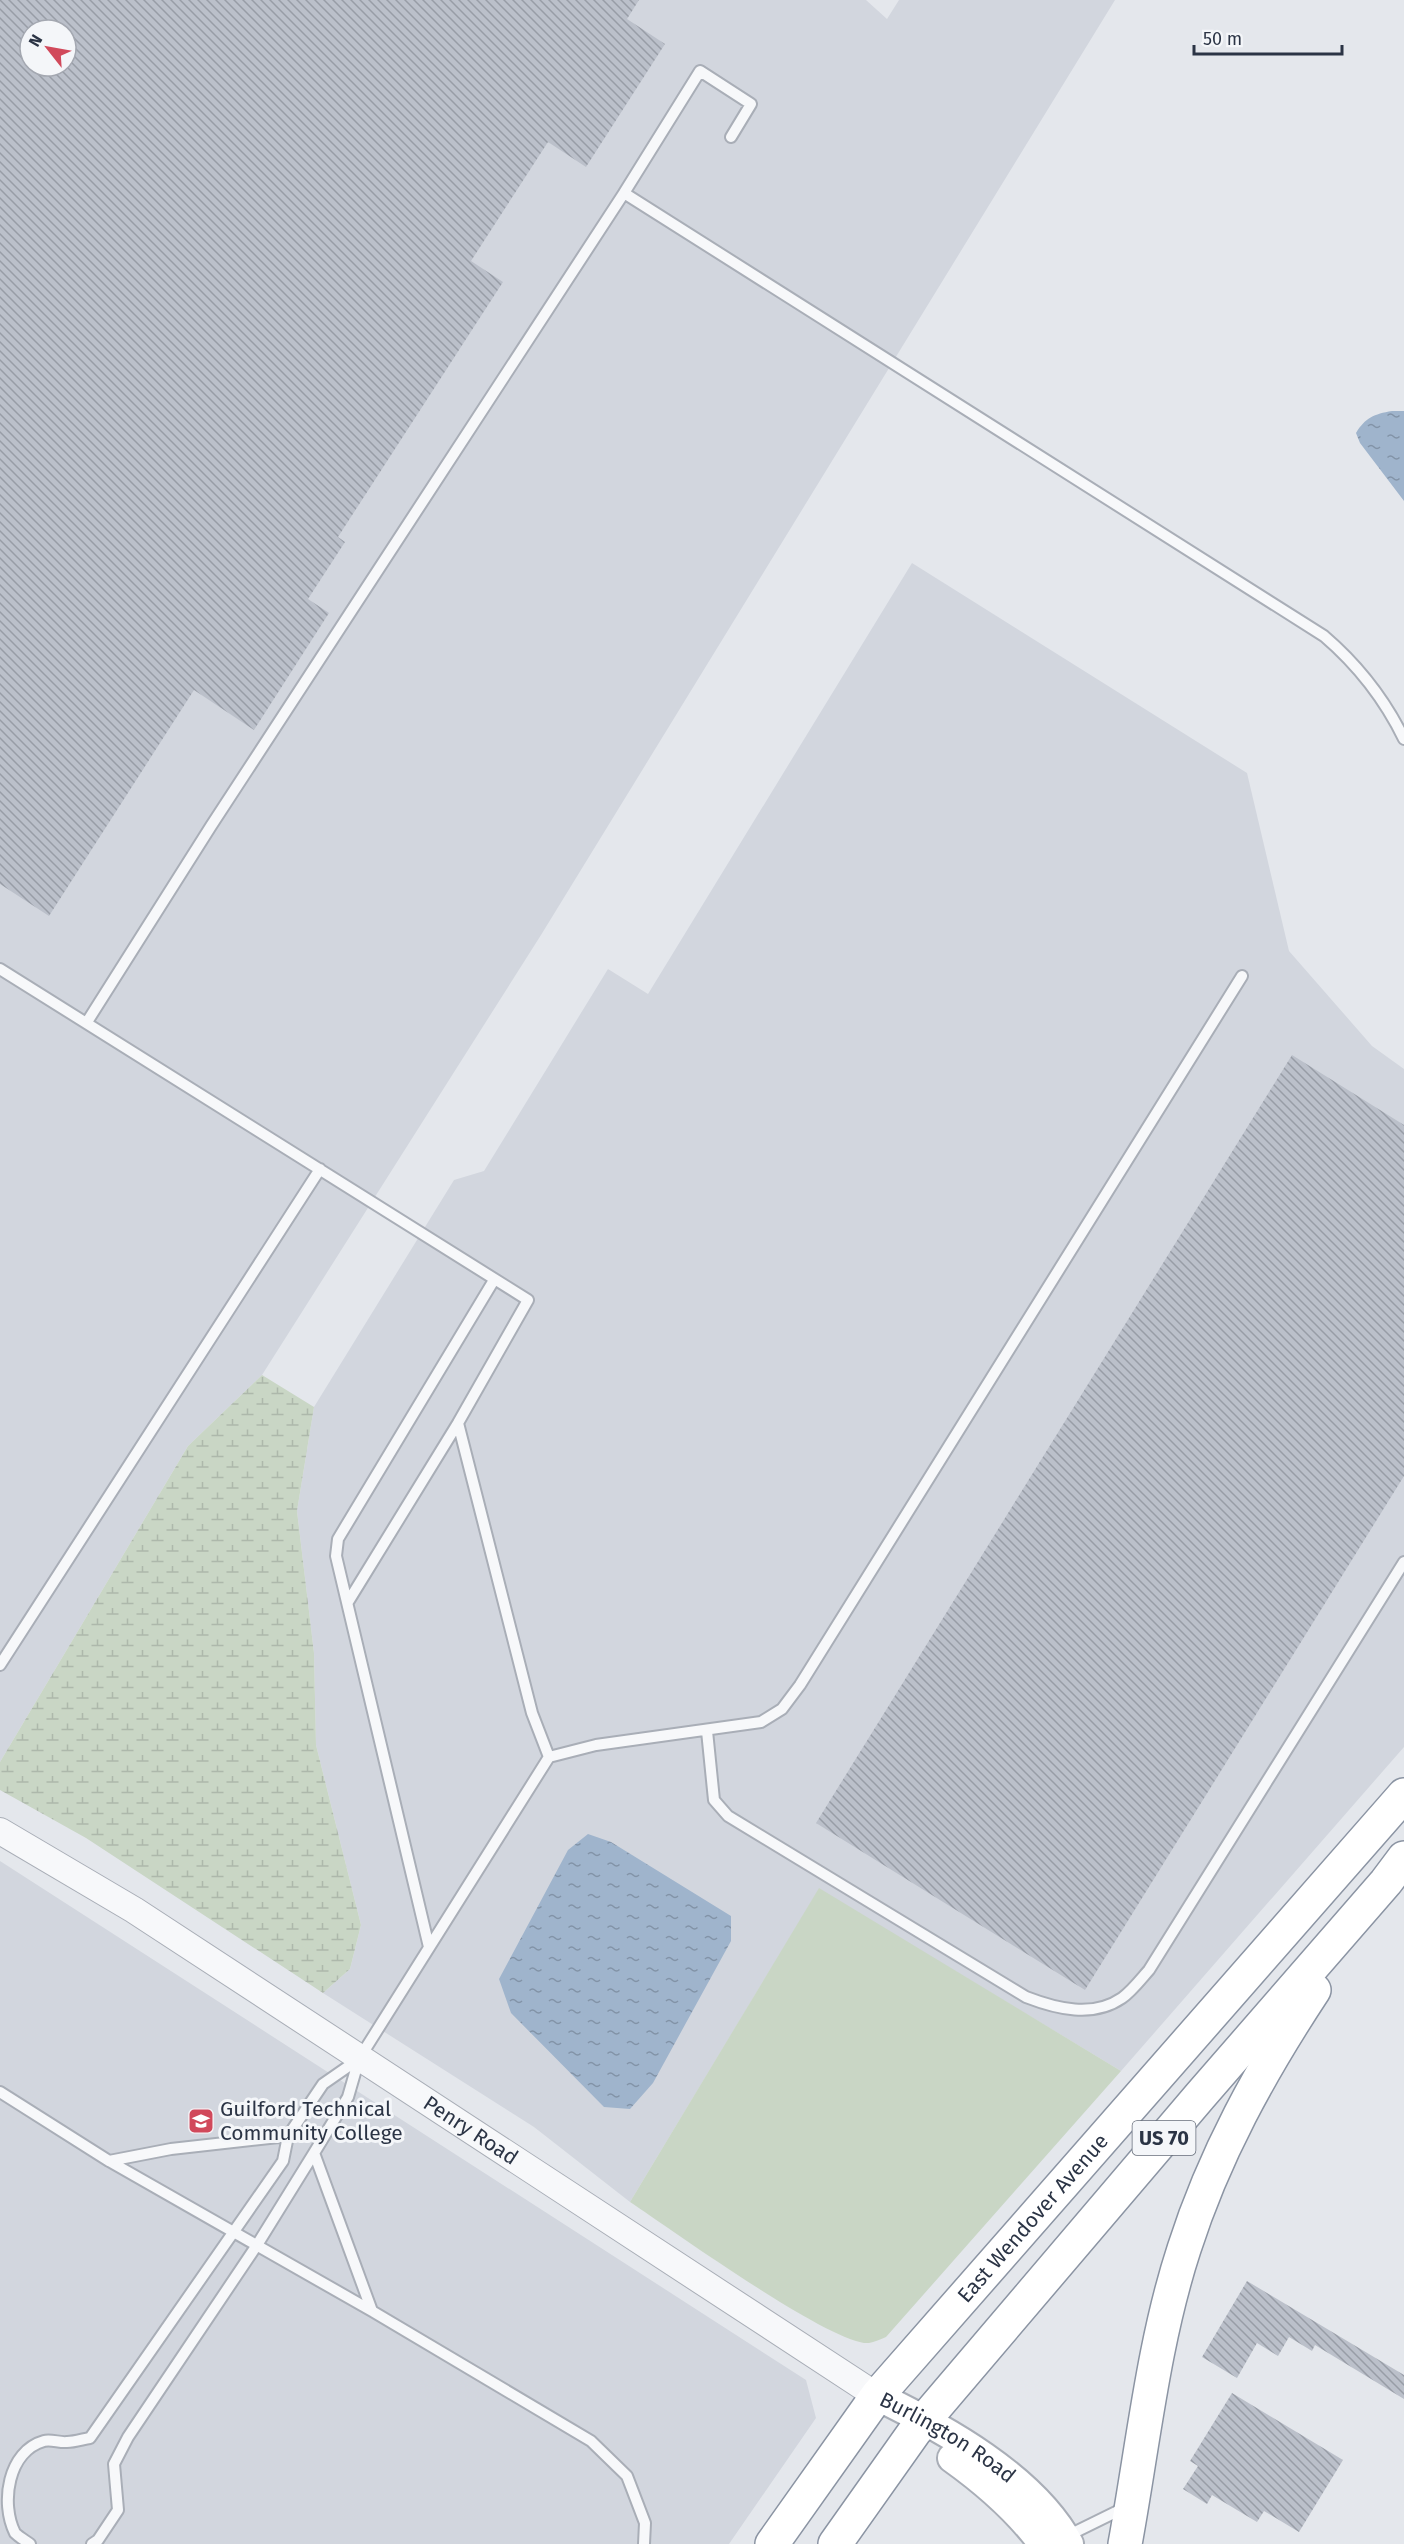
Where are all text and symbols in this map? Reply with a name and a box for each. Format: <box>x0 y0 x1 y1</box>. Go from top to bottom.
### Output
north arrow <box>18 18 78 78</box>
scale bar <box>1194 18 1342 56</box>
text: 50 m <box>1203 28 1242 50</box>
text: N <box>25 31 46 50</box>
street label: Penry Road <box>419 2090 523 2171</box>
place label: Guilford Technical Community College <box>220 2096 403 2146</box>
school or university icon: Guilford Technical Community College <box>186 2106 216 2136</box>
road number: US 70 <box>1132 2121 1196 2155</box>
street label: East Wendover Avenue <box>952 2128 1114 2308</box>
street label: Burlington Road <box>875 2386 1021 2489</box>

